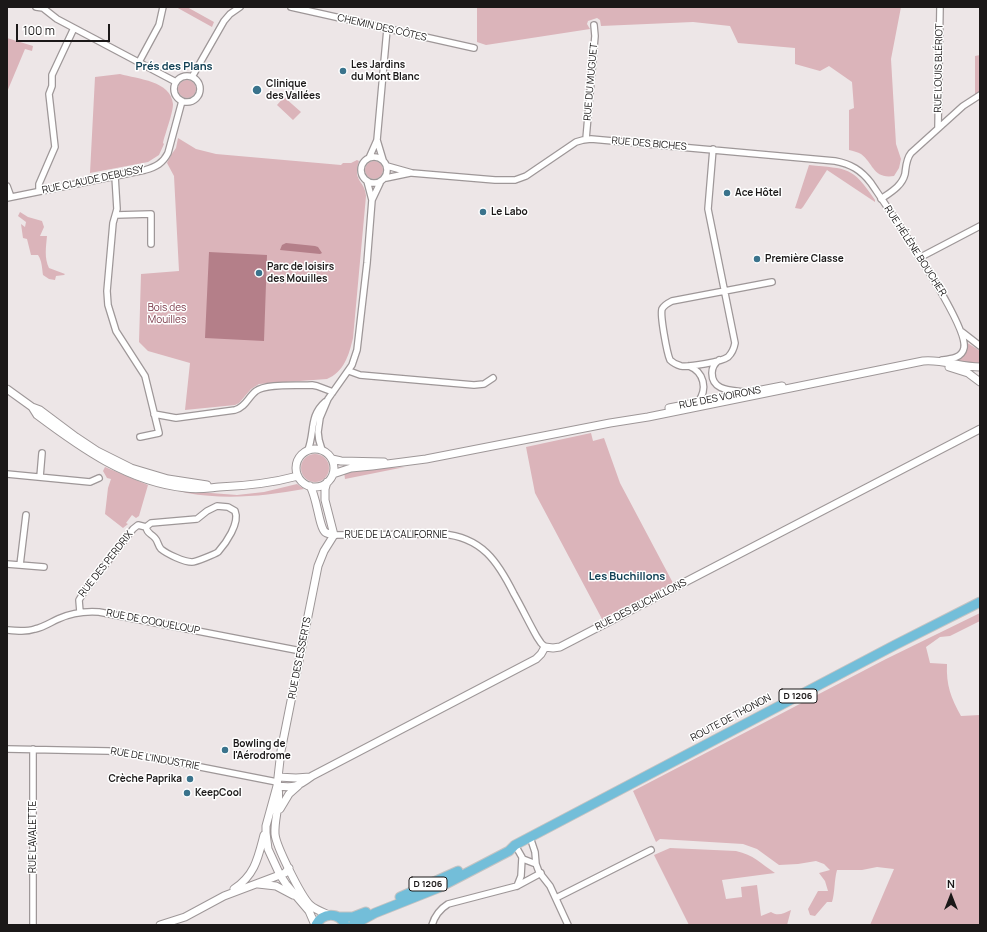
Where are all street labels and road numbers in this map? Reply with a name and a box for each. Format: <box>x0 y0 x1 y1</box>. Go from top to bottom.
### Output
street label: CHEMIN DES CÔTES <box>336 12 428 44</box>
street label: RUE LOUIS BLÉRIOT <box>932 23 946 113</box>
street label: RUE DU MUGUET <box>582 43 600 121</box>
street label: RUE DES BICHES <box>611 135 687 153</box>
street label: RUE CLAUDE DEBUSSY <box>41 163 145 197</box>
street label: RUE HÉLÈNE BOUCHER <box>881 204 949 298</box>
street label: RUE DES VOIRONS <box>678 384 762 412</box>
street label: RUE DES PERDRIX <box>76 528 136 600</box>
street label: RUE DE LA CALIFORNIE <box>344 529 448 541</box>
street label: RUE DES BUCHILLONS <box>593 577 689 633</box>
street label: RUE DE COQUELOUP <box>105 607 201 637</box>
street label: RUE DES ESSERTS <box>286 616 314 700</box>
road number: D 1206 <box>779 689 817 703</box>
street label: ROUTE DE THONON <box>689 692 773 744</box>
street label: RUE DE L'INDUSTRIE <box>109 745 201 773</box>
street label: RUE LAVALETTE <box>27 801 39 873</box>
road number: D 1206 <box>409 877 447 891</box>

